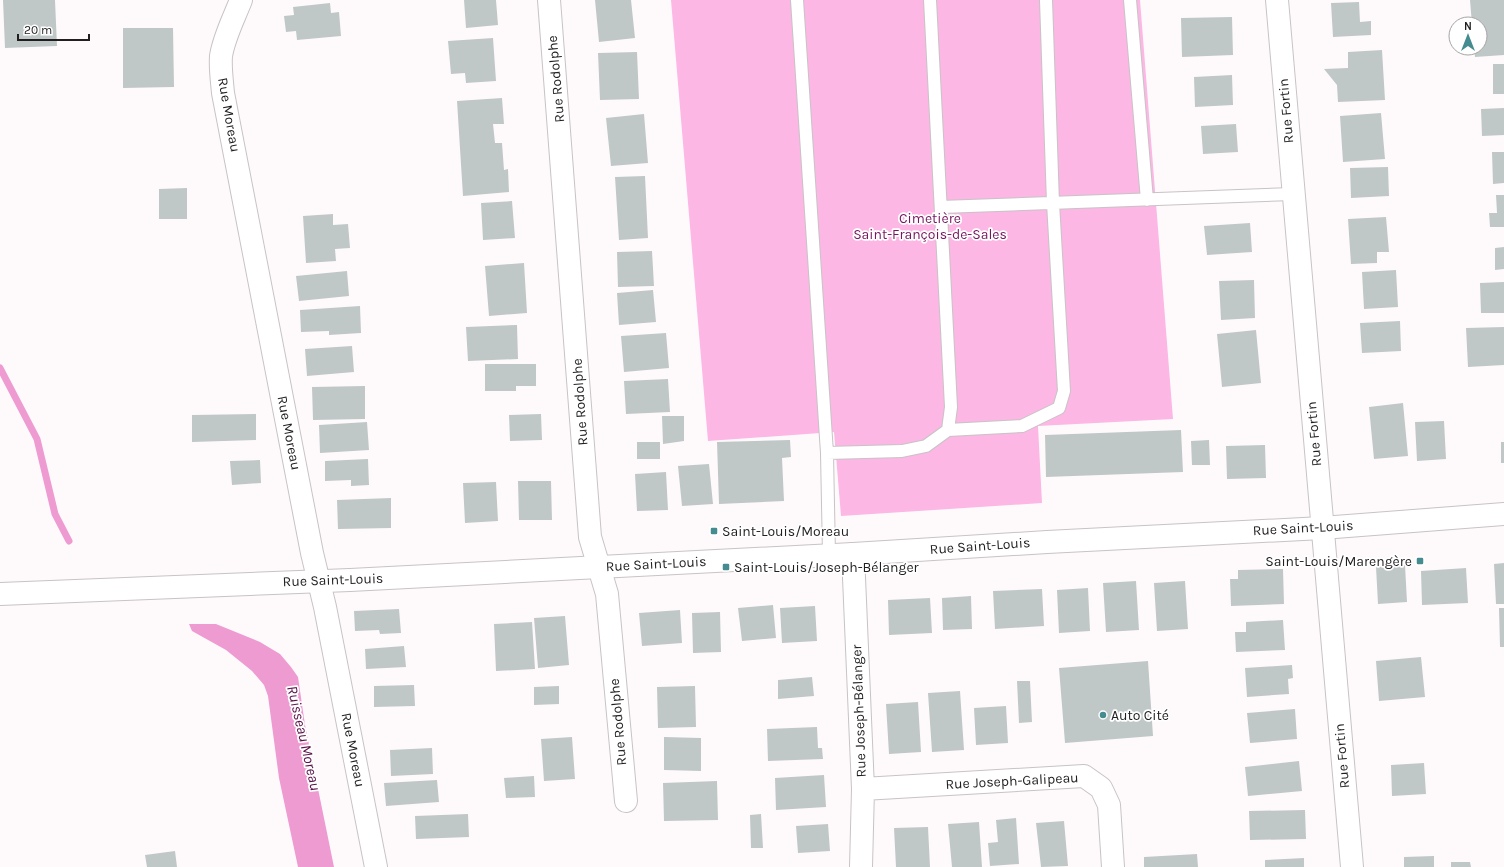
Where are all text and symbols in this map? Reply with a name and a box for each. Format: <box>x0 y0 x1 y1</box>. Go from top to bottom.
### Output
scale bar <box>18 16 89 42</box>
north arrow <box>1448 16 1488 56</box>
text: N <box>1464 20 1472 33</box>
text: 20 m <box>24 23 52 37</box>
street label: Rue Rodolphe <box>544 35 568 123</box>
street label: Rue Moreau <box>214 76 244 154</box>
street label: Rue Fortin <box>1275 78 1297 144</box>
park label: Cimetière Saint-François-de-Sales <box>853 210 1007 243</box>
street label: Rue Rodolphe <box>568 358 592 446</box>
street label: Rue Moreau <box>273 394 305 472</box>
street label: Rue Fortin <box>1303 401 1325 467</box>
street label: Rue Saint-Louis <box>1252 517 1354 539</box>
place label: Saint-Louis/Moreau <box>722 523 849 540</box>
marker: Saint-Louis/Moreau <box>709 526 719 536</box>
street label: Rue Saint-Louis <box>929 534 1031 558</box>
street label: Rue Saint-Louis <box>605 553 707 575</box>
place label: Saint-Louis/Marengère <box>1265 553 1412 570</box>
marker: Saint-Louis/Marengère <box>1415 556 1425 566</box>
place label: Saint-Louis/Joseph-Bélanger <box>734 559 920 576</box>
marker: Saint-Louis/Joseph-Bélanger <box>721 562 731 572</box>
street label: Rue Saint-Louis <box>282 570 384 590</box>
street label: Rue Joseph-Bélanger <box>848 643 870 778</box>
street label: Rue Rodolphe <box>606 678 630 766</box>
water label: Ruisseau Moreau <box>283 684 325 792</box>
place label: Auto Cité <box>1111 707 1169 724</box>
marker: Auto Cité <box>1098 710 1108 720</box>
street label: Rue Moreau <box>337 711 369 789</box>
street label: Rue Fortin <box>1331 723 1353 789</box>
street label: Rue Joseph-Galipeau <box>945 769 1079 793</box>

